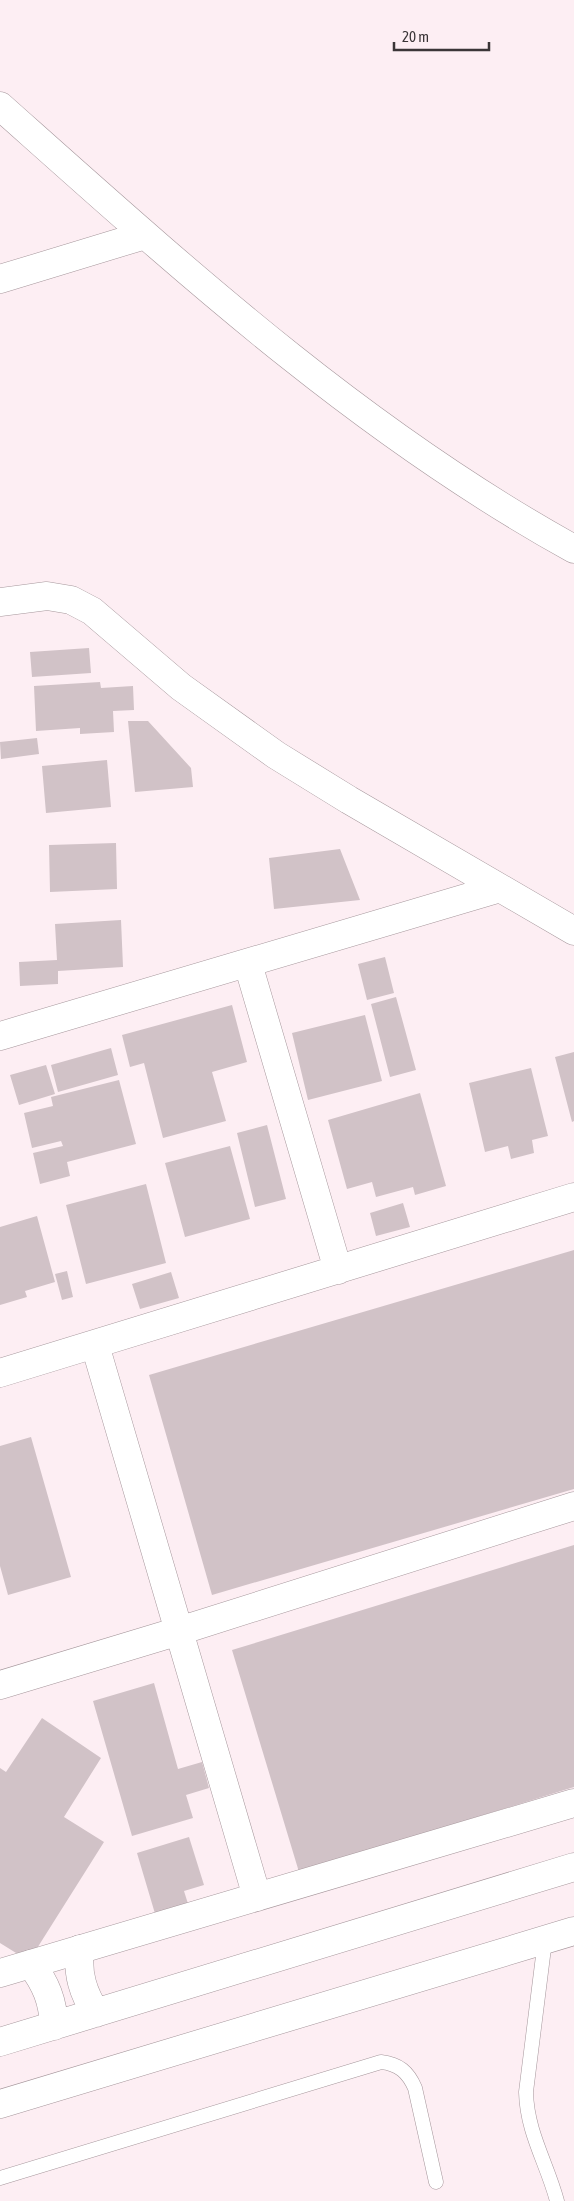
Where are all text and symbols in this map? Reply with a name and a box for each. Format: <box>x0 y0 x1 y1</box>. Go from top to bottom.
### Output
scale bar <box>394 20 489 52</box>
text: 20 m <box>402 28 429 45</box>

